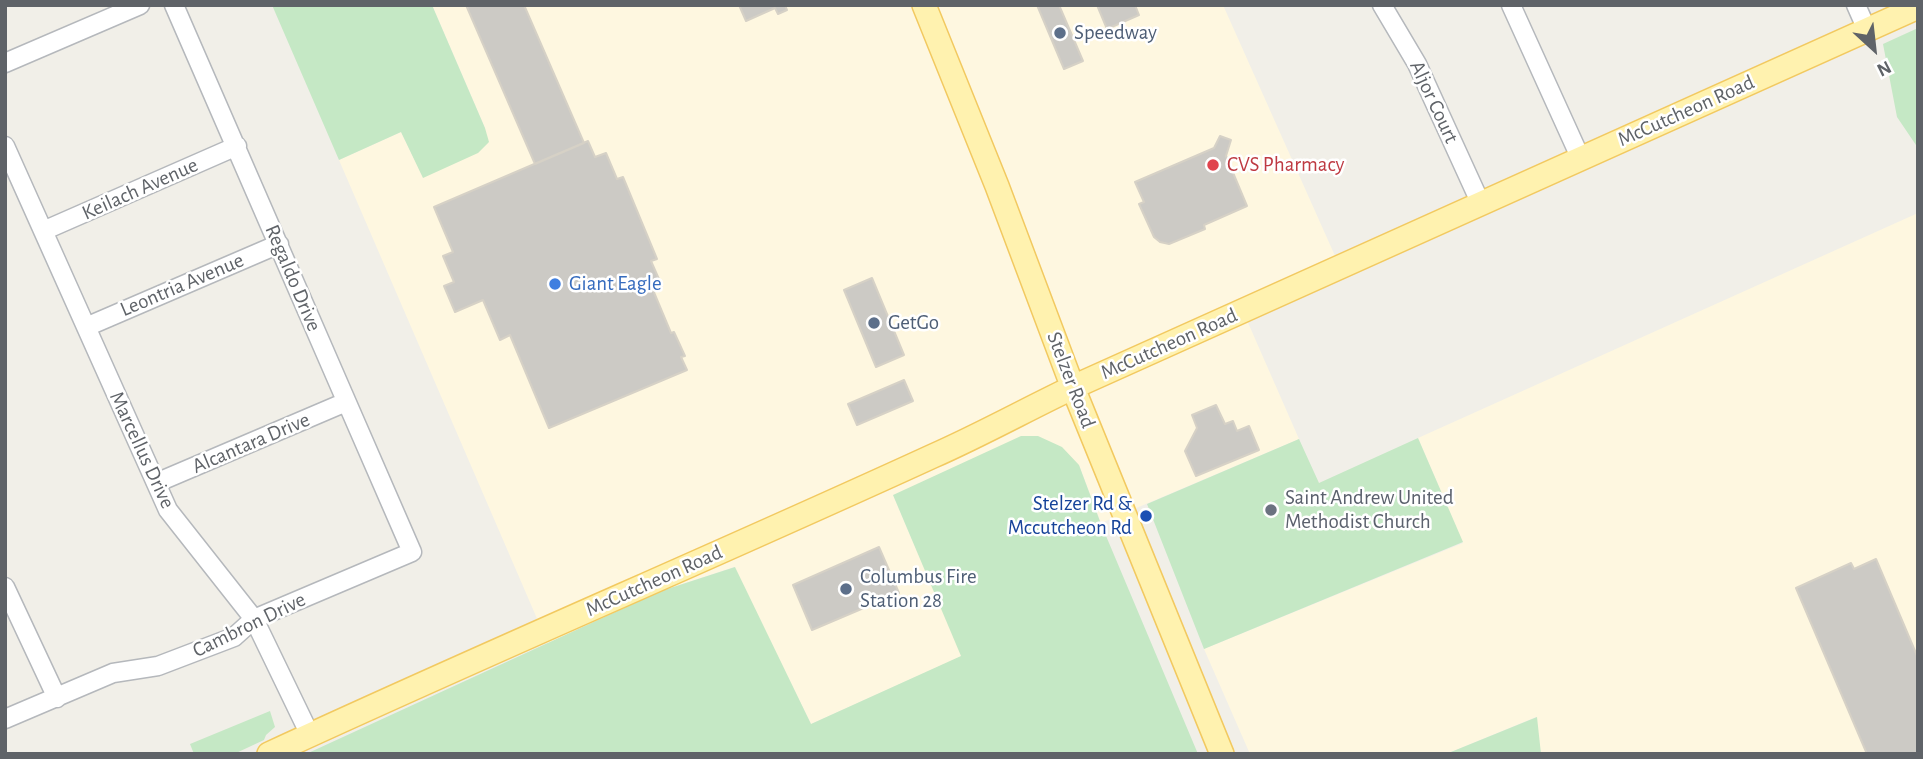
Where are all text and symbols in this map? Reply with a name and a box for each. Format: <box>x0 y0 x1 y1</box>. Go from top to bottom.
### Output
north arrow <box>1839 14 1909 84</box>
place label: Speedway <box>1074 20 1157 46</box>
marker: Speedway <box>1052 25 1068 41</box>
street label: Aljor Court <box>1404 57 1464 147</box>
text: N <box>1874 57 1894 80</box>
street label: McCutcheon Road <box>1614 70 1758 152</box>
street label: Keilach Avenue <box>78 152 202 226</box>
place label: CVS Pharmacy <box>1227 152 1344 178</box>
marker: CVS Pharmacy <box>1205 157 1221 173</box>
street label: Regaldo Drive <box>259 221 327 335</box>
street label: Leontria Avenue <box>116 248 248 322</box>
place label: Giant Eagle <box>569 271 662 297</box>
marker: Giant Eagle <box>547 276 563 292</box>
street label: McCutcheon Road <box>1097 303 1241 385</box>
place label: GetGo <box>888 310 939 336</box>
marker: GetGo <box>866 315 882 331</box>
street label: Stelzer Road <box>1041 328 1101 432</box>
street label: Marcellus Drive <box>104 387 180 513</box>
street label: Alcantara Drive <box>188 407 314 479</box>
place label: Saint Andrew United Methodist Church <box>1285 485 1454 535</box>
place label: Stelzer Rd & Mccutcheon Rd <box>1008 491 1132 541</box>
marker: Saint Andrew United Methodist Church <box>1263 502 1279 518</box>
marker: Stelzer Rd & Mccutcheon Rd <box>1138 508 1154 524</box>
street label: McCutcheon Road <box>582 540 726 622</box>
place label: Columbus Fire Station 28 <box>860 564 977 614</box>
marker: Columbus Fire Station 28 <box>838 581 854 597</box>
street label: Cambron Drive <box>188 587 310 663</box>

